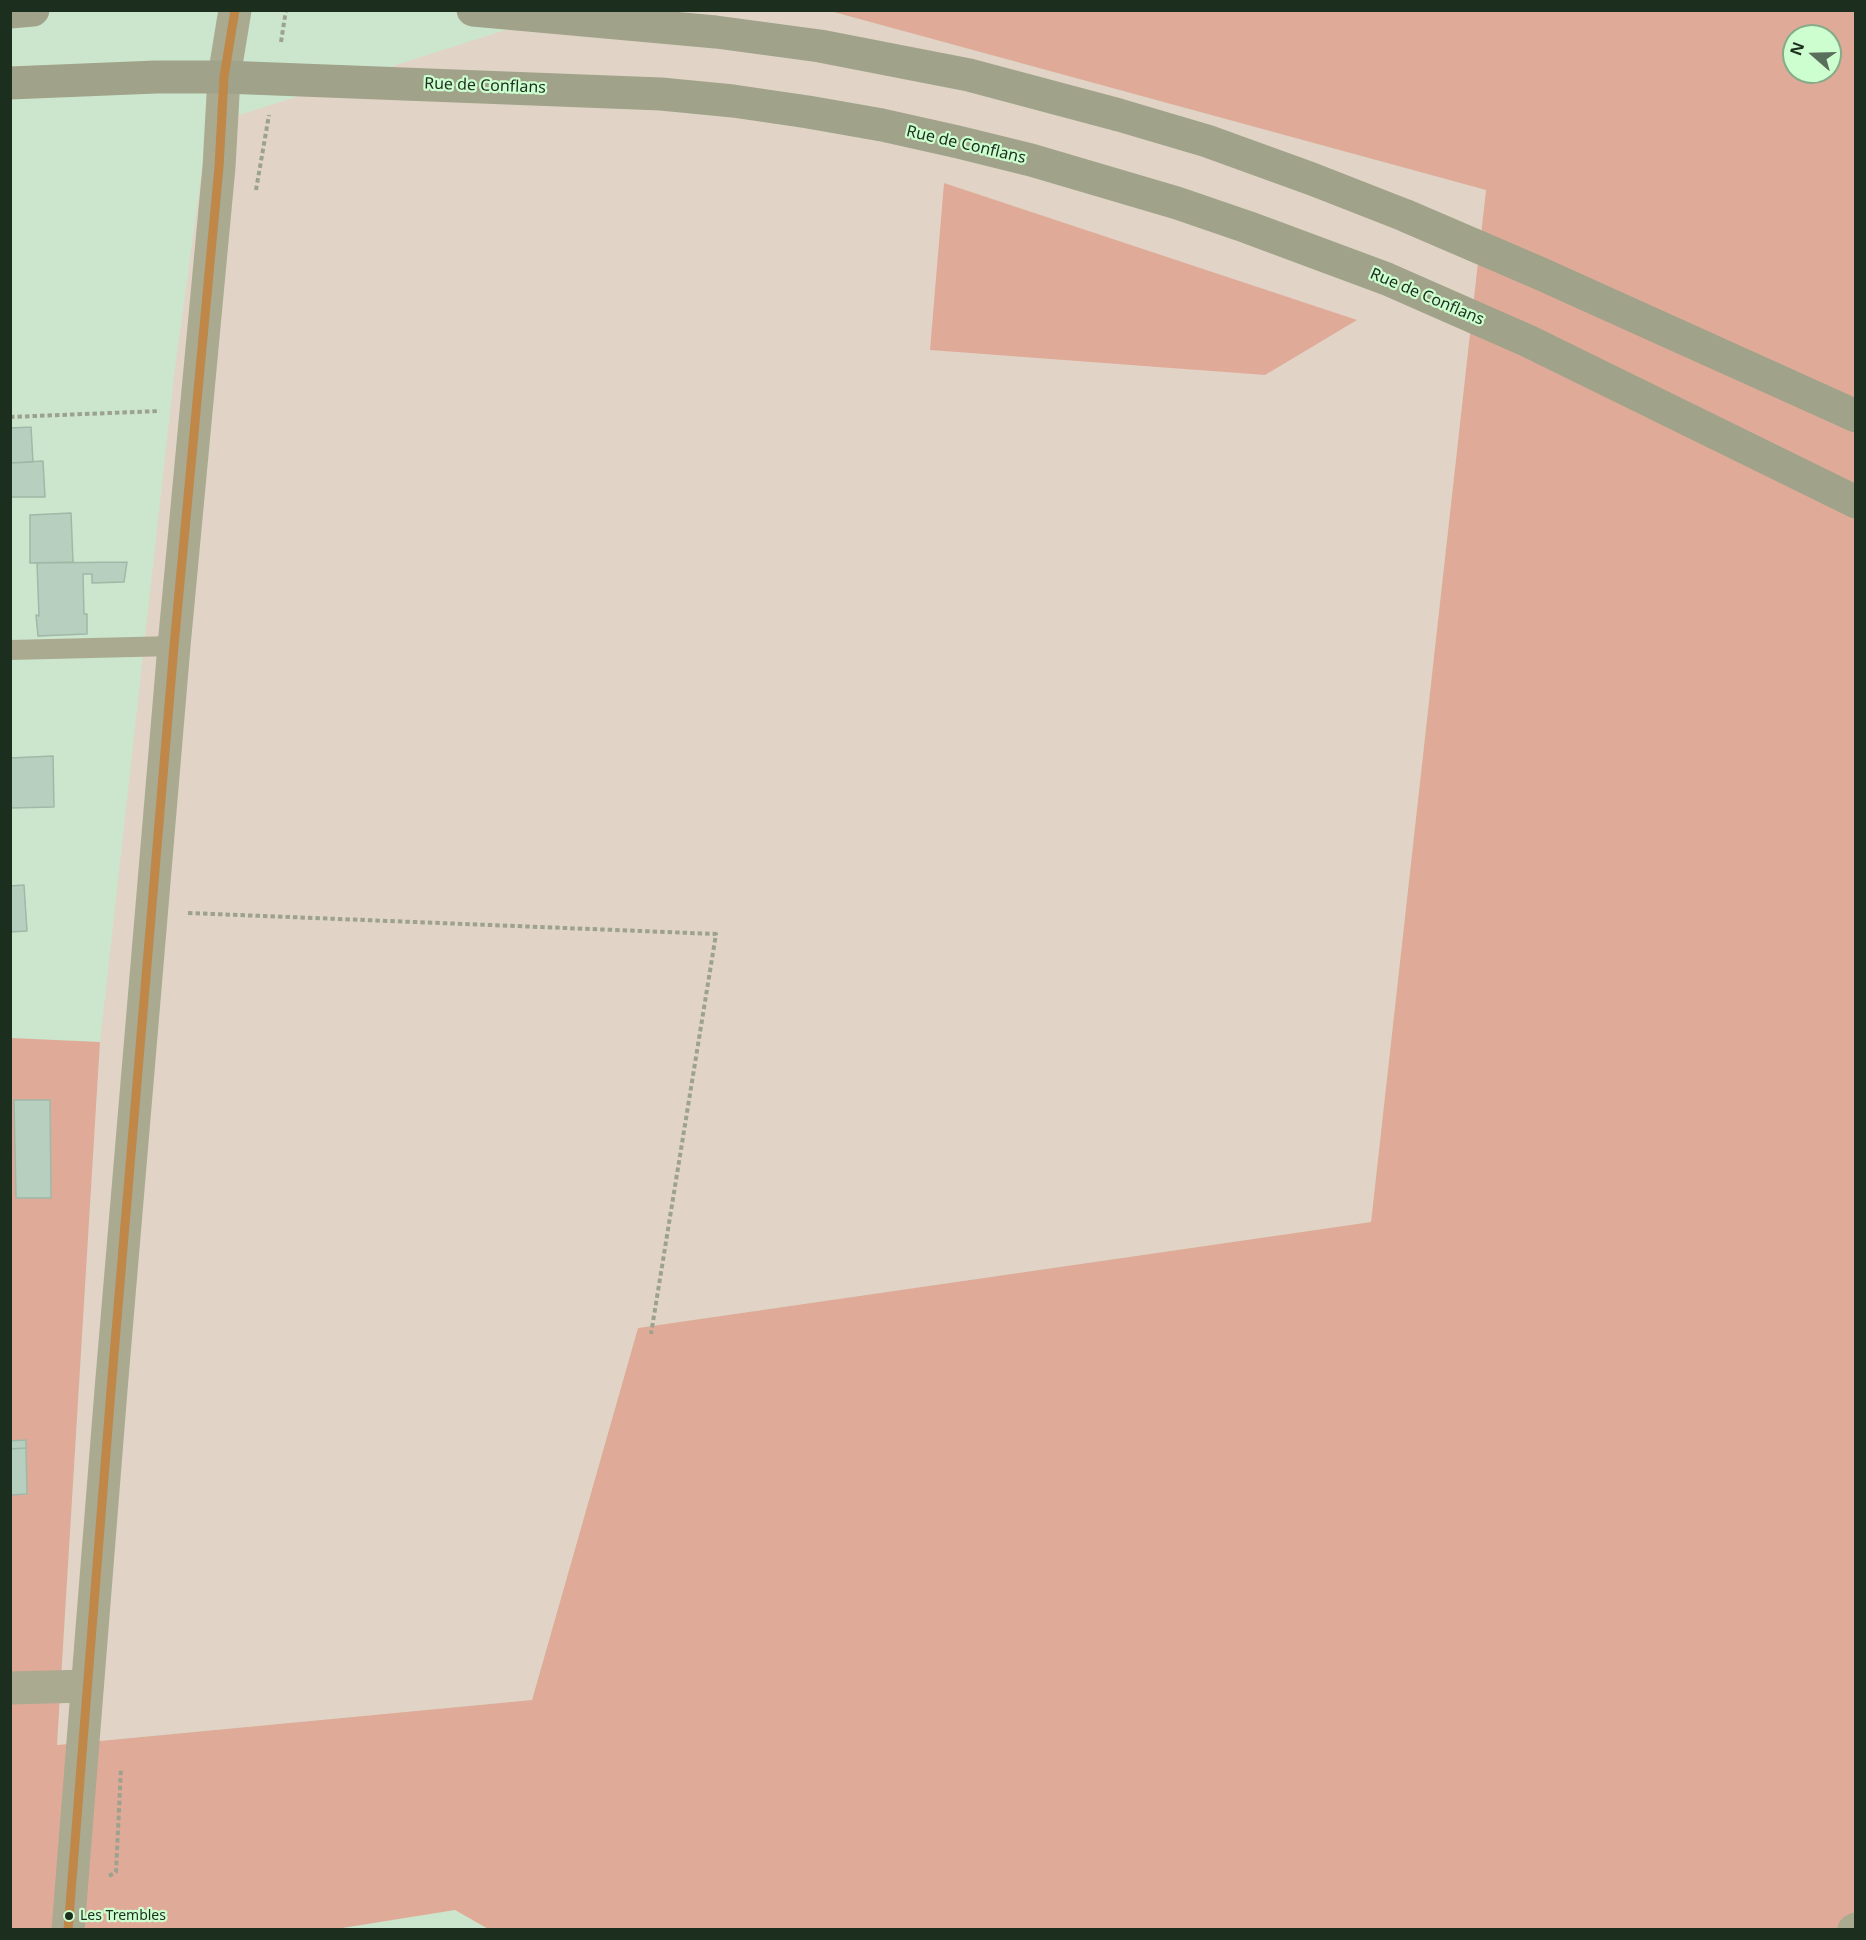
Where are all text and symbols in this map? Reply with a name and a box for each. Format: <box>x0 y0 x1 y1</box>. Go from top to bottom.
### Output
north arrow <box>1782 24 1842 84</box>
text: N <box>1784 39 1810 58</box>
street label: Rue de Conflans <box>424 74 546 98</box>
street label: Rue de Conflans <box>904 122 1028 168</box>
street label: Rue de Conflans <box>1367 264 1487 330</box>
place label: Les Trembles <box>80 1908 166 1924</box>
marker: Les Trembles <box>63 1910 75 1922</box>

